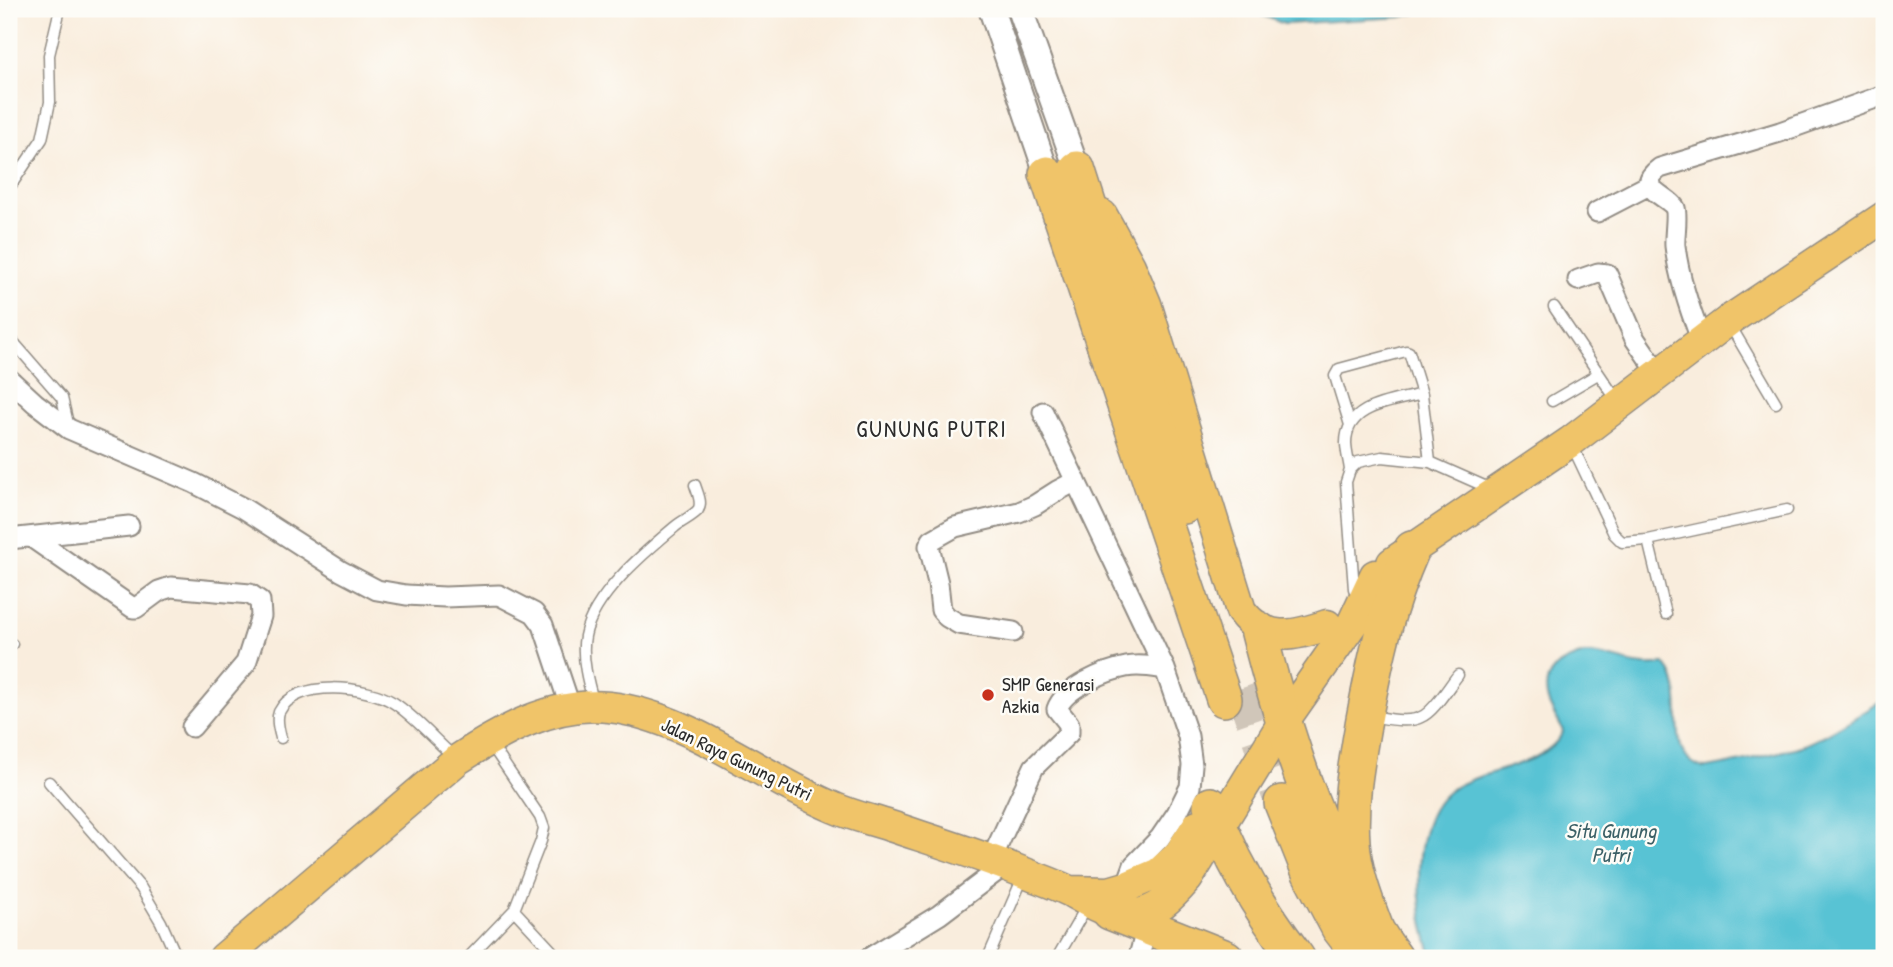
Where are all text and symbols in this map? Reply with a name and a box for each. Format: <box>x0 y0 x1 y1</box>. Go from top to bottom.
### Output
district label: GUNUNG PUTRI <box>856 413 1008 444</box>
place label: SMP Generasi Azkia <box>1002 671 1095 719</box>
marker: SMP Generasi Azkia <box>980 687 996 703</box>
street label: Jalan Raya Gunung Putri <box>657 711 817 807</box>
water label: Situ Gunung Putri <box>1566 816 1658 869</box>

